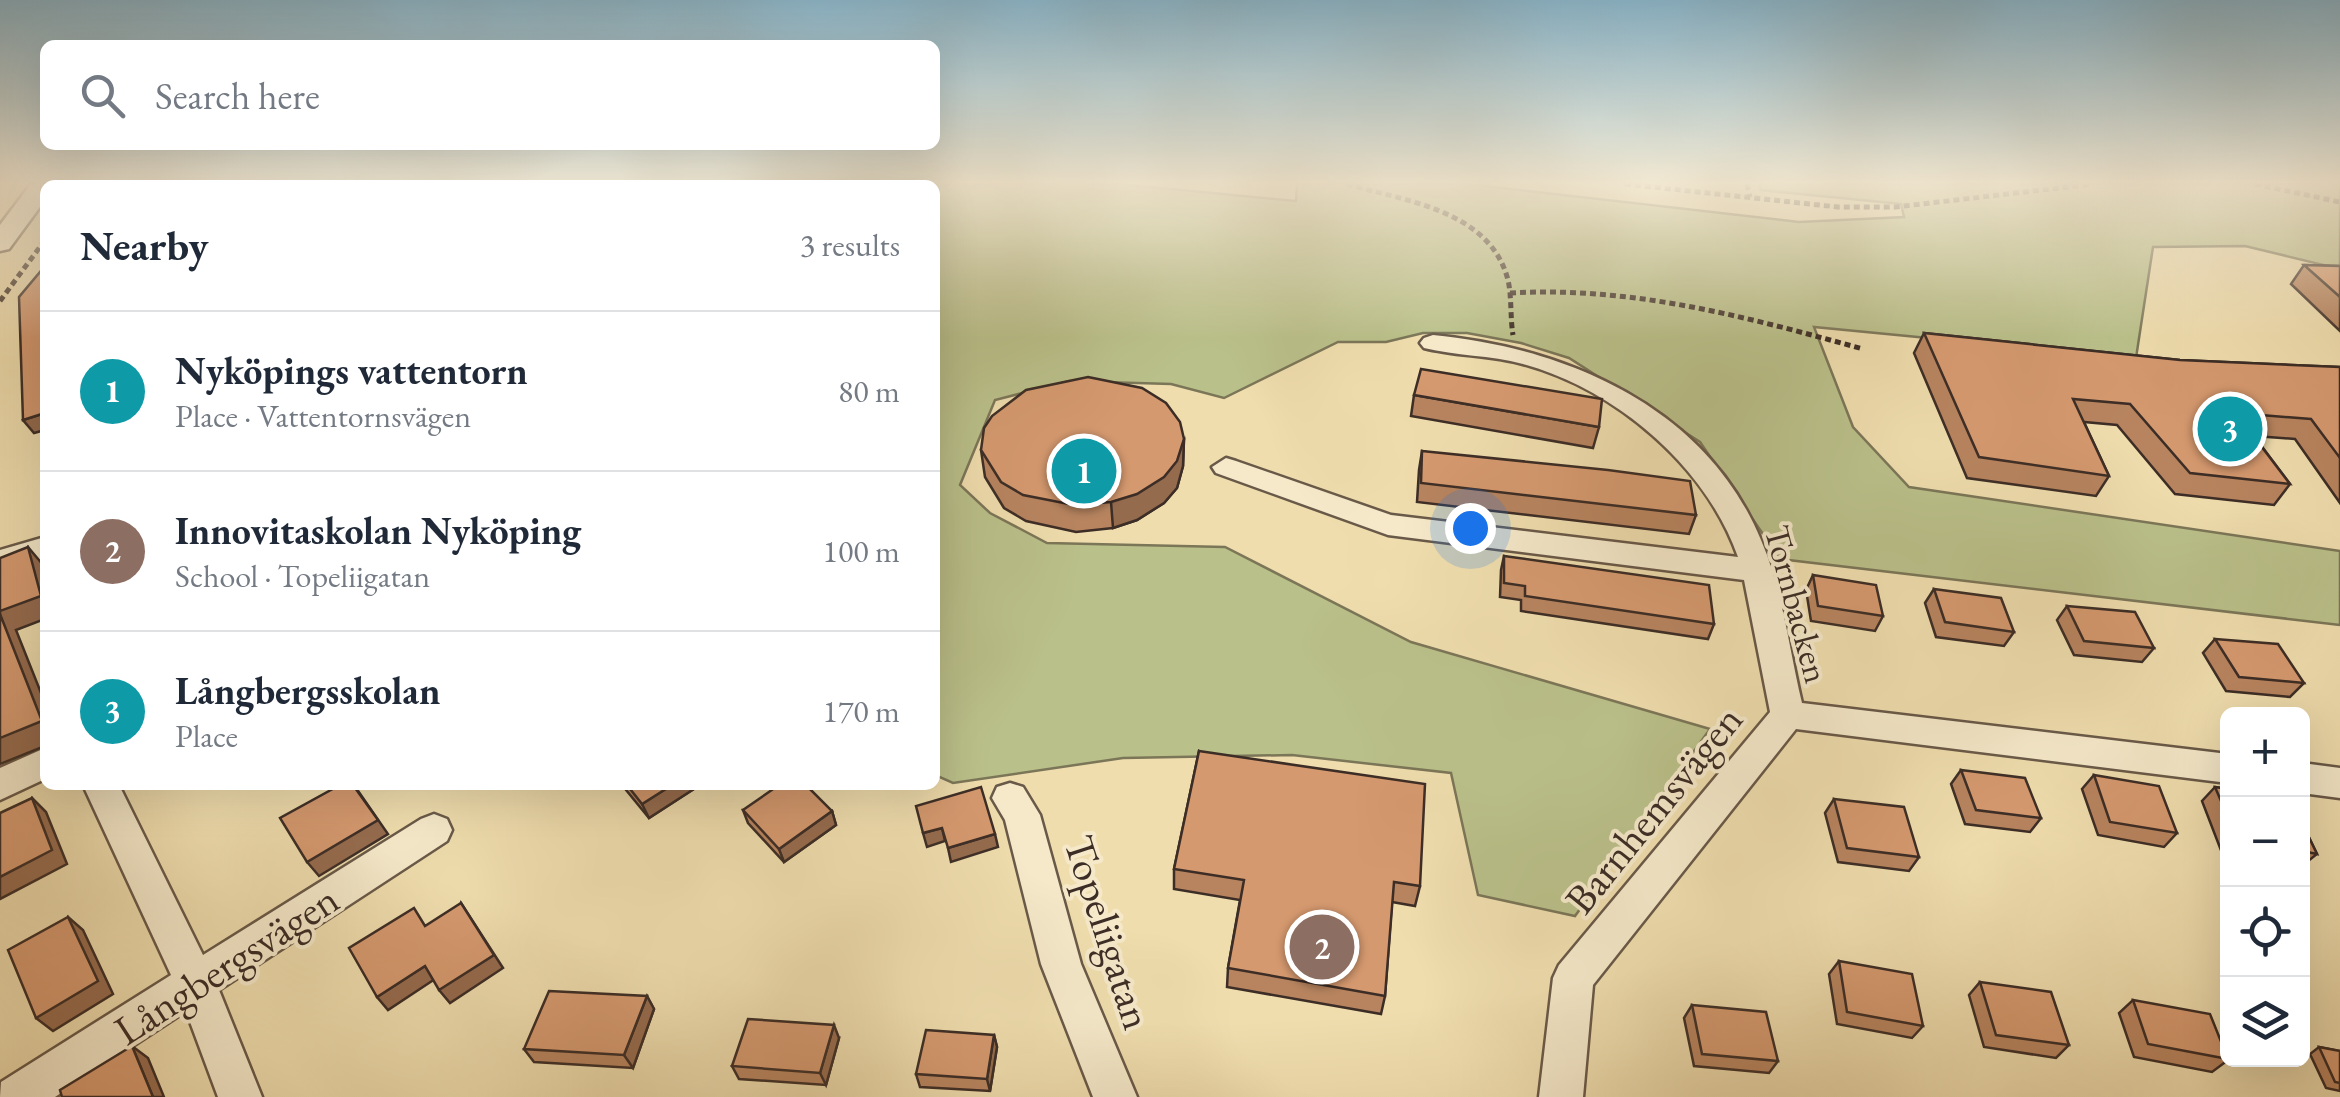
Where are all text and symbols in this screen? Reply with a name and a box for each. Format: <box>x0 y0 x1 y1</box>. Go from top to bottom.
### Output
search box <box>40 40 940 150</box>
icon: search <box>75 68 130 123</box>
text: Search here <box>155 71 320 120</box>
text: Nearby <box>80 218 209 273</box>
text: 3 results <box>800 224 900 266</box>
text: Nyköpings vattentorn <box>175 346 528 395</box>
text: 1 <box>104 370 121 412</box>
text: 80 m <box>838 370 900 412</box>
pin: 3 <box>2198 392 2262 466</box>
text: Place · Vattentornsvägen <box>175 395 471 437</box>
pin: 1 <box>1052 434 1116 508</box>
your location <box>1445 503 1496 554</box>
text: Innovitaskolan Nyköping <box>175 506 581 555</box>
street label: Tornbacken <box>1755 520 1840 688</box>
text: 2 <box>104 530 121 572</box>
text: 100 m <box>823 530 900 572</box>
text: School · Topeliigatan <box>175 555 430 597</box>
text: Långbergsskolan <box>175 666 440 715</box>
text: 3 <box>104 690 121 732</box>
text: 170 m <box>823 690 900 732</box>
street label: Barnhemsvägen <box>1552 694 1754 925</box>
map controls <box>2220 707 2310 1067</box>
button: + <box>2220 707 2310 797</box>
text: Place <box>175 715 238 757</box>
button: − <box>2220 797 2310 887</box>
street label: Topeliigatan <box>1051 828 1166 1036</box>
street label: Långbergsvägen <box>104 871 349 1057</box>
button: locate <box>2220 887 2310 977</box>
pin: 2 <box>1290 910 1354 984</box>
button: layers <box>2220 977 2310 1067</box>

